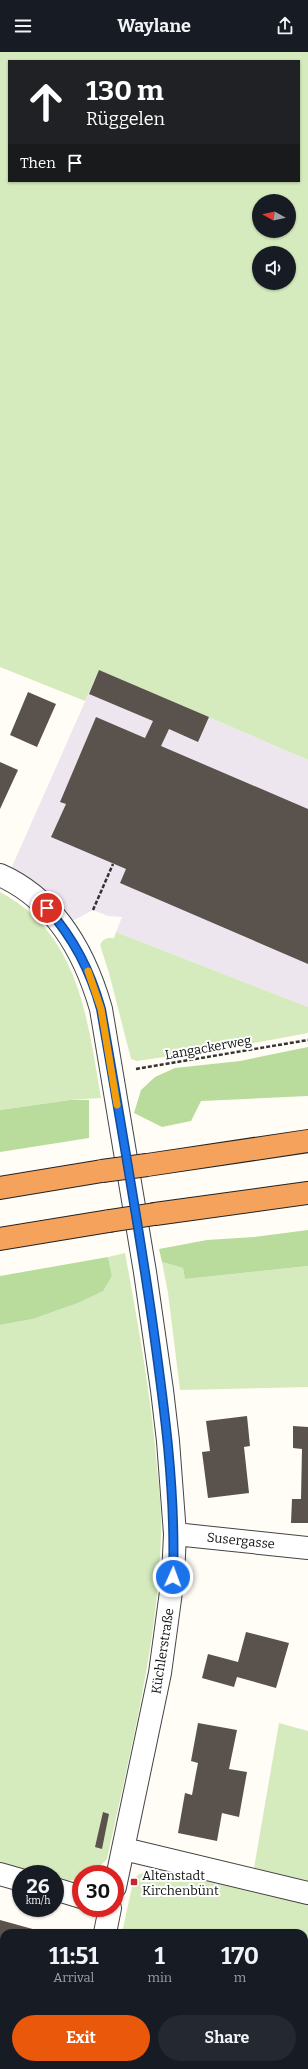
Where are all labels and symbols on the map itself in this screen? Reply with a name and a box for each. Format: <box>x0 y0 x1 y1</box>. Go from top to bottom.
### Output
north arrow <box>252 194 296 238</box>
pin <box>30 891 64 925</box>
street label: Langackerweg <box>164 1033 252 1062</box>
street label: Susergasse <box>206 1529 276 1552</box>
position arrow <box>152 1556 194 1598</box>
street label: Küchlerstraße <box>148 1607 177 1695</box>
speed limit sign: 30 <box>72 1865 124 1917</box>
place label: Altenstadt Kirchenbünt <box>142 1868 219 1898</box>
marker: Altenstadt Kirchenbünt <box>129 1877 139 1887</box>

